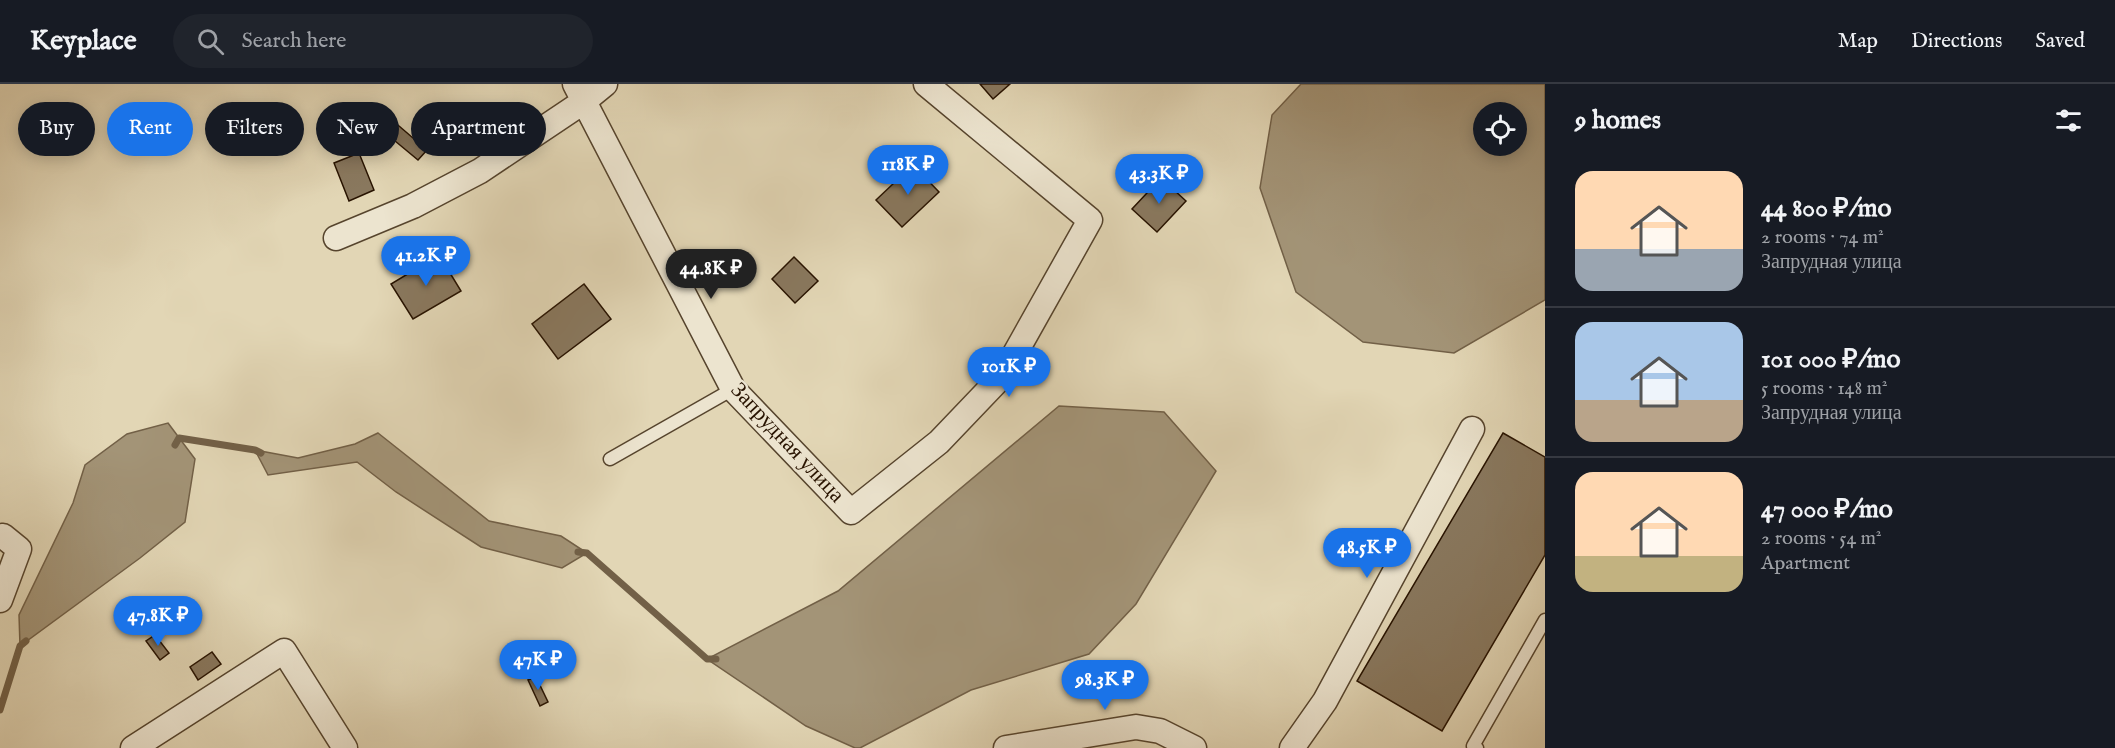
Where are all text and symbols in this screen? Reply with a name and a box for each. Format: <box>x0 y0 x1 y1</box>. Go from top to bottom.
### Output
search box <box>173 14 593 68</box>
text: Keyplace <box>30 24 137 59</box>
icon: search <box>194 25 227 58</box>
text: Search here <box>242 27 346 55</box>
text: Map <box>1838 28 1878 55</box>
text: Directions <box>1911 28 2002 55</box>
text: Saved <box>2035 28 2085 55</box>
chip: Buy <box>18 102 95 156</box>
chip: Rent <box>107 102 193 156</box>
chip: Filters <box>205 102 304 156</box>
chip: New <box>316 102 399 156</box>
chip: Apartment <box>411 102 546 156</box>
map controls <box>1473 102 1527 156</box>
button: locate <box>1473 102 1527 156</box>
text: 9 homes <box>1575 104 1661 137</box>
icon: filters <box>2052 104 2085 137</box>
pin: 118K ₽ <box>859 145 957 196</box>
text: 118K ₽ <box>881 152 935 177</box>
pin: 43.3K ₽ <box>1104 154 1214 205</box>
text: 43.3K ₽ <box>1129 161 1189 186</box>
text: 44 800 ₽/mo <box>1761 192 1892 225</box>
icon: home <box>1623 195 1695 267</box>
text: 2 rooms · 74 m² <box>1761 225 1884 250</box>
pin: 41.2K ₽ <box>371 236 481 287</box>
text: 41.2K ₽ <box>395 243 457 268</box>
pin: 44.8K ₽ <box>656 249 766 300</box>
text: Запрудная улица <box>1761 250 1902 275</box>
text: 44.8K ₽ <box>680 256 742 281</box>
text: 101 000 ₽/mo <box>1761 343 1901 376</box>
icon: home <box>1623 346 1695 418</box>
pin: 101K ₽ <box>960 347 1058 398</box>
text: 101K ₽ <box>982 354 1036 379</box>
text: 5 rooms · 148 m² <box>1761 376 1888 401</box>
street label: Запрудная улица <box>724 377 850 509</box>
text: Запрудная улица <box>1761 401 1902 426</box>
text: 47 000 ₽/mo <box>1761 493 1893 526</box>
icon: home <box>1623 496 1695 568</box>
text: 2 rooms · 54 m² <box>1761 526 1882 551</box>
pin: 48.5K ₽ <box>1312 528 1422 579</box>
text: 48.5K ₽ <box>1337 535 1397 560</box>
text: Apartment <box>1761 551 1850 576</box>
pin: 47.8K ₽ <box>103 596 213 647</box>
text: 47.8K ₽ <box>127 603 189 628</box>
pin: 47K ₽ <box>496 640 580 691</box>
text: 47K ₽ <box>513 647 563 672</box>
pin: 98.3K ₽ <box>1050 660 1160 711</box>
text: 98.3K ₽ <box>1076 667 1134 692</box>

